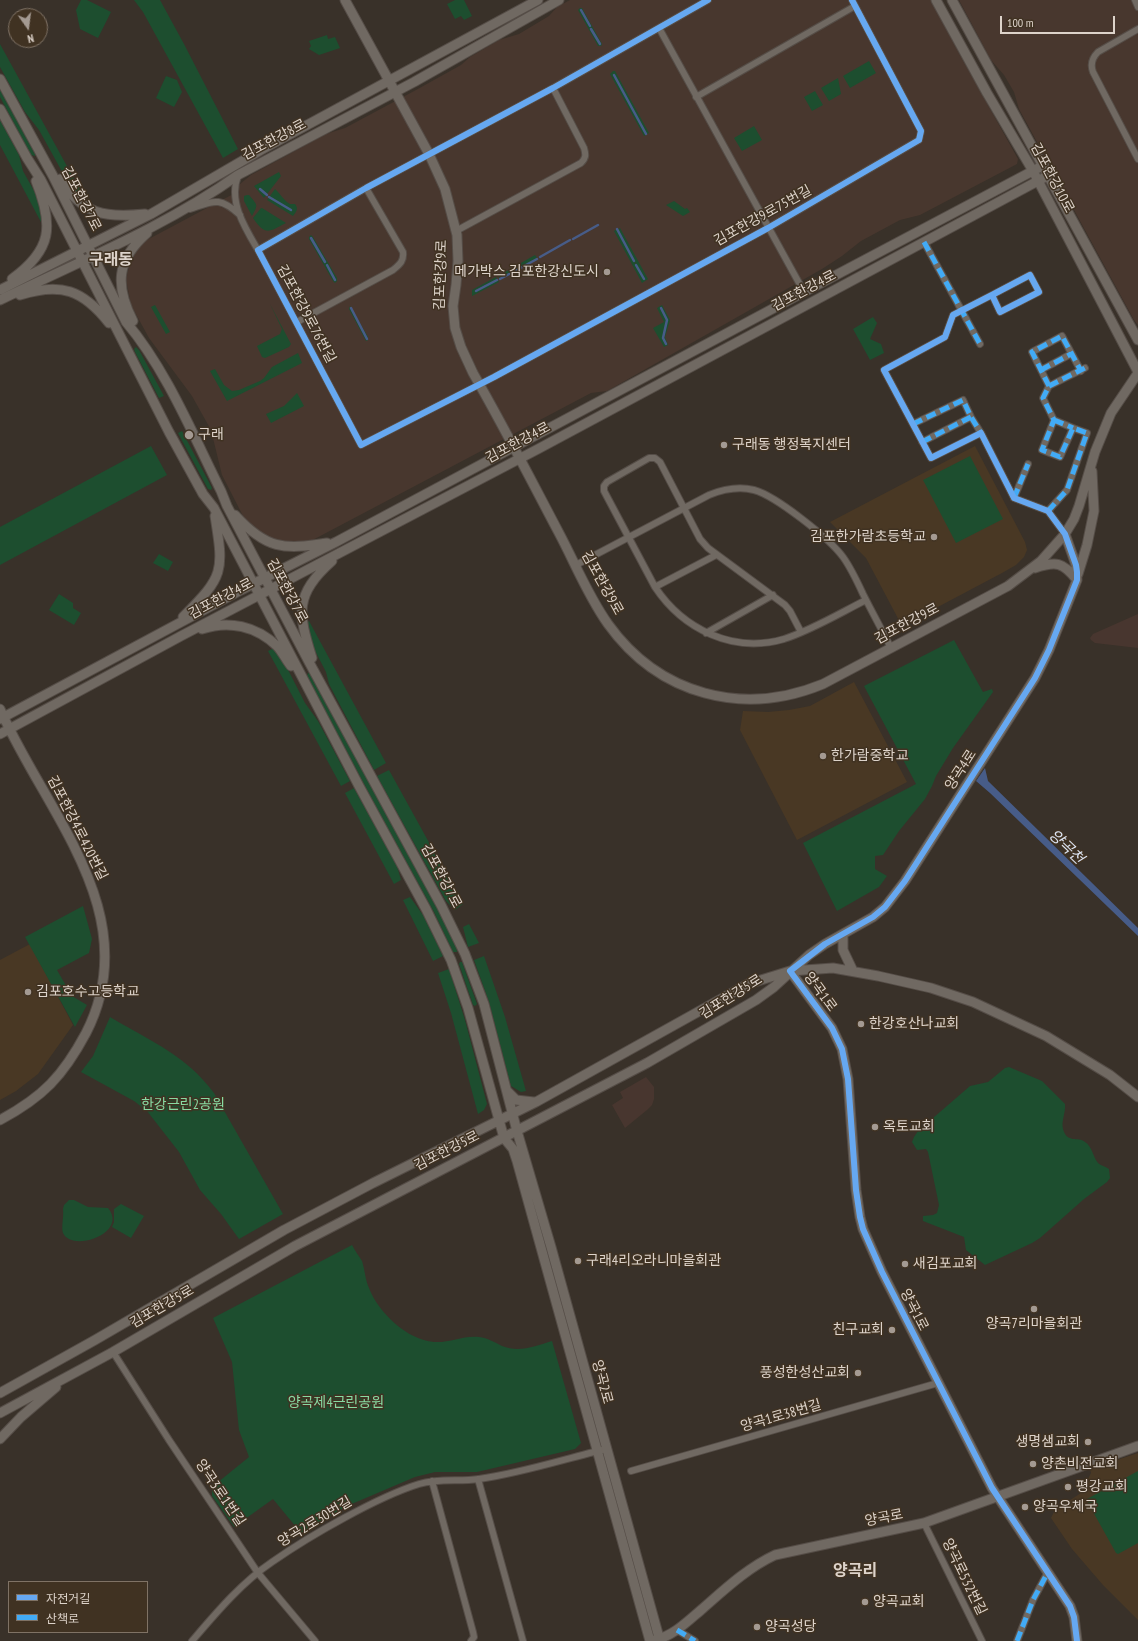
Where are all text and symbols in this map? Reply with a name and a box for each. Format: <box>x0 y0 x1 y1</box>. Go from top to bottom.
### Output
north arrow <box>8 8 48 48</box>
scale bar <box>1002 8 1117 34</box>
text: 100 m <box>1007 15 1034 30</box>
text: N <box>26 31 35 46</box>
street label: 김포한강8로 <box>239 116 309 164</box>
street label: 김포한강10로 <box>1027 140 1077 216</box>
street label: 김포한강7로 <box>57 164 105 234</box>
street label: 김포한강9로75번길 <box>711 182 815 250</box>
street label: 김포한강9로 <box>431 239 451 311</box>
district label: 구래동 <box>89 250 133 270</box>
street label: 김포한강9로76번길 <box>273 262 339 366</box>
place label: 메가박스 김포한강신도시 <box>454 264 599 280</box>
marker: 메가박스 김포한강신도시 <box>602 267 612 277</box>
street label: 김포한강4로 <box>769 267 839 315</box>
street label: 김포한강4로 <box>483 419 553 467</box>
place label: 구래 <box>198 427 224 443</box>
marker: 구래 <box>183 429 195 441</box>
place label: 구래동 행정복지센터 <box>732 437 851 453</box>
marker: 구래동 행정복지센터 <box>719 440 729 450</box>
place label: 김포한가람초등학교 <box>810 529 926 545</box>
marker: 김포한가람초등학교 <box>929 532 939 542</box>
street label: 김포한강9로 <box>578 548 626 618</box>
street label: 김포한강7로 <box>263 556 311 626</box>
street label: 김포한강4로 <box>186 575 256 623</box>
street label: 김포한강9로 <box>872 600 942 648</box>
street label: 양곡4로 <box>942 747 980 793</box>
place label: 한가람중학교 <box>831 748 908 764</box>
marker: 한가람중학교 <box>818 751 828 761</box>
street label: 김포한강4로420번길 <box>43 773 111 883</box>
water label: 양곡천 <box>1045 826 1087 868</box>
street label: 김포한강7로 <box>417 841 465 911</box>
street label: 양곡1로 <box>800 969 840 1015</box>
street label: 김포한강5로 <box>697 971 765 1023</box>
place label: 김포호수고등학교 <box>36 984 139 1000</box>
marker: 김포호수고등학교 <box>23 987 33 997</box>
place label: 한강호산나교회 <box>869 1016 959 1032</box>
marker: 한강호산나교회 <box>856 1019 866 1029</box>
park label: 한강근린2공원 <box>141 1097 225 1113</box>
place label: 옥토교회 <box>883 1119 935 1135</box>
marker: 옥토교회 <box>870 1122 880 1132</box>
street label: 김포한강5로 <box>412 1127 482 1175</box>
place label: 구래4리오라니마을회관 <box>586 1253 721 1269</box>
marker: 구래4리오라니마을회관 <box>573 1256 583 1266</box>
place label: 새김포교회 <box>913 1256 977 1272</box>
marker: 새김포교회 <box>900 1259 910 1269</box>
street label: 김포한강5로 <box>127 1282 197 1332</box>
street label: 양곡1로 <box>896 1286 932 1334</box>
marker: 양곡7리마을회관 <box>1029 1304 1039 1314</box>
place label: 양곡7리마을회관 <box>986 1316 1082 1332</box>
place label: 친구교회 <box>832 1322 884 1338</box>
marker: 친구교회 <box>887 1325 897 1335</box>
street label: 양곡2로 <box>588 1358 616 1406</box>
place label: 풍성한성산교회 <box>760 1365 850 1381</box>
marker: 풍성한성산교회 <box>853 1368 863 1378</box>
park label: 양곡제4근린공원 <box>288 1395 384 1411</box>
street label: 양곡1로38번길 <box>739 1396 823 1436</box>
place label: 생명샘교회 <box>1016 1434 1080 1450</box>
marker: 생명샘교회 <box>1083 1437 1093 1447</box>
street label: 양곡3로1번길 <box>192 1456 248 1530</box>
place label: 양촌비전교회 <box>1041 1456 1118 1472</box>
marker: 양촌비전교회 <box>1028 1459 1038 1469</box>
place label: 평강교회 <box>1076 1479 1128 1495</box>
marker: 평강교회 <box>1063 1482 1073 1492</box>
street label: 양곡2로30번길 <box>275 1493 355 1551</box>
place label: 양곡우체국 <box>1033 1499 1097 1515</box>
marker: 양곡우체국 <box>1020 1502 1030 1512</box>
street label: 양곡로 <box>863 1506 905 1530</box>
street label: 양곡로532번길 <box>938 1536 990 1618</box>
district label: 양곡리 <box>833 1561 877 1581</box>
legend <box>8 1581 148 1633</box>
text: 자전거길 <box>46 1591 90 1606</box>
place label: 양곡교회 <box>873 1594 925 1610</box>
marker: 양곡교회 <box>860 1597 870 1607</box>
text: 산책로 <box>46 1611 79 1626</box>
place label: 양곡성당 <box>765 1619 817 1635</box>
marker: 양곡성당 <box>752 1622 762 1632</box>

